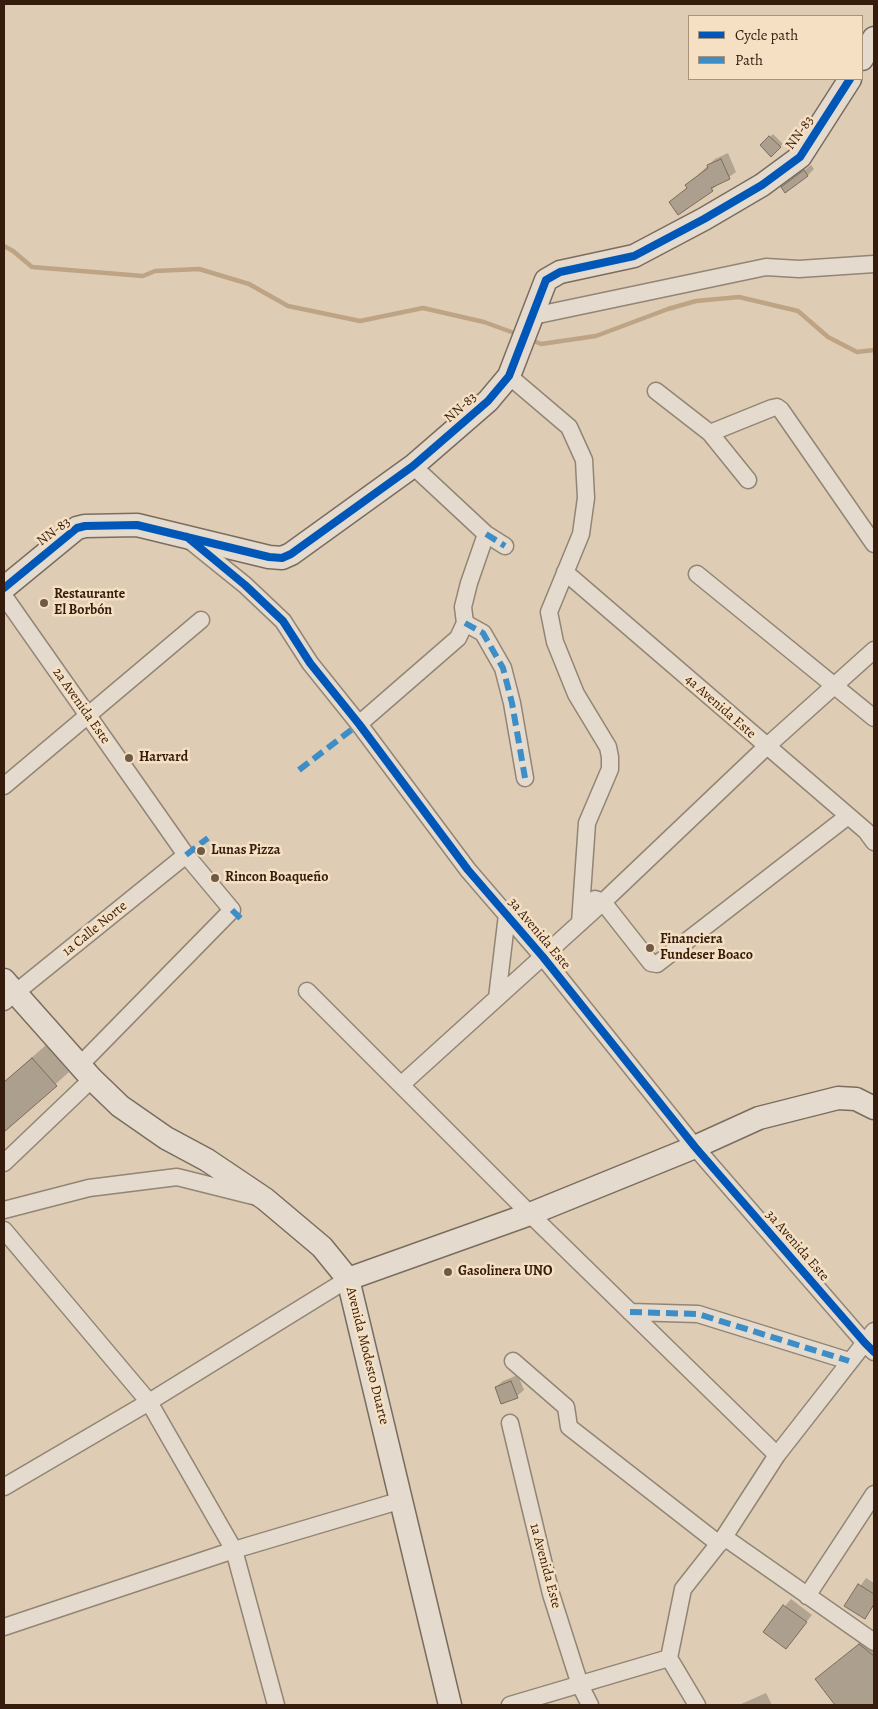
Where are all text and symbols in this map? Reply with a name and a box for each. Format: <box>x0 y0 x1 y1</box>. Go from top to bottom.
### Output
legend <box>688 15 863 80</box>
text: Cycle path <box>735 25 798 45</box>
text: Path <box>735 50 763 70</box>
street label: NN-83 <box>782 113 818 153</box>
street label: NN-83 <box>441 389 481 427</box>
street label: NN-83 <box>34 514 74 550</box>
place label: Restaurante El Borbón <box>54 587 125 620</box>
marker: Restaurante El Borbón <box>38 597 50 609</box>
street label: 2a Avenida Este <box>48 665 114 747</box>
street label: 4a Avenida Este <box>681 671 759 743</box>
place label: Harvard <box>139 750 188 766</box>
marker: Harvard <box>123 752 135 764</box>
place label: Lunas Pizza <box>211 843 281 859</box>
marker: Lunas Pizza <box>195 845 207 857</box>
place label: Rincon Boaqueño <box>225 870 328 886</box>
marker: Rincon Boaqueño <box>209 872 221 884</box>
street label: 3a Avenida Este <box>504 895 574 973</box>
street label: 1a Calle Norte <box>59 898 131 960</box>
place label: Financiera Fundeser Boaco <box>660 932 753 964</box>
marker: Financiera Fundeser Boaco <box>644 942 656 954</box>
street label: 3a Avenida Este <box>762 1207 832 1285</box>
place label: Gasolinera UNO <box>458 1264 552 1280</box>
marker: Gasolinera UNO <box>442 1266 454 1278</box>
street label: Avenida Modesto Duarte <box>342 1285 392 1427</box>
street label: 1a Avenida Este <box>526 1522 564 1610</box>

